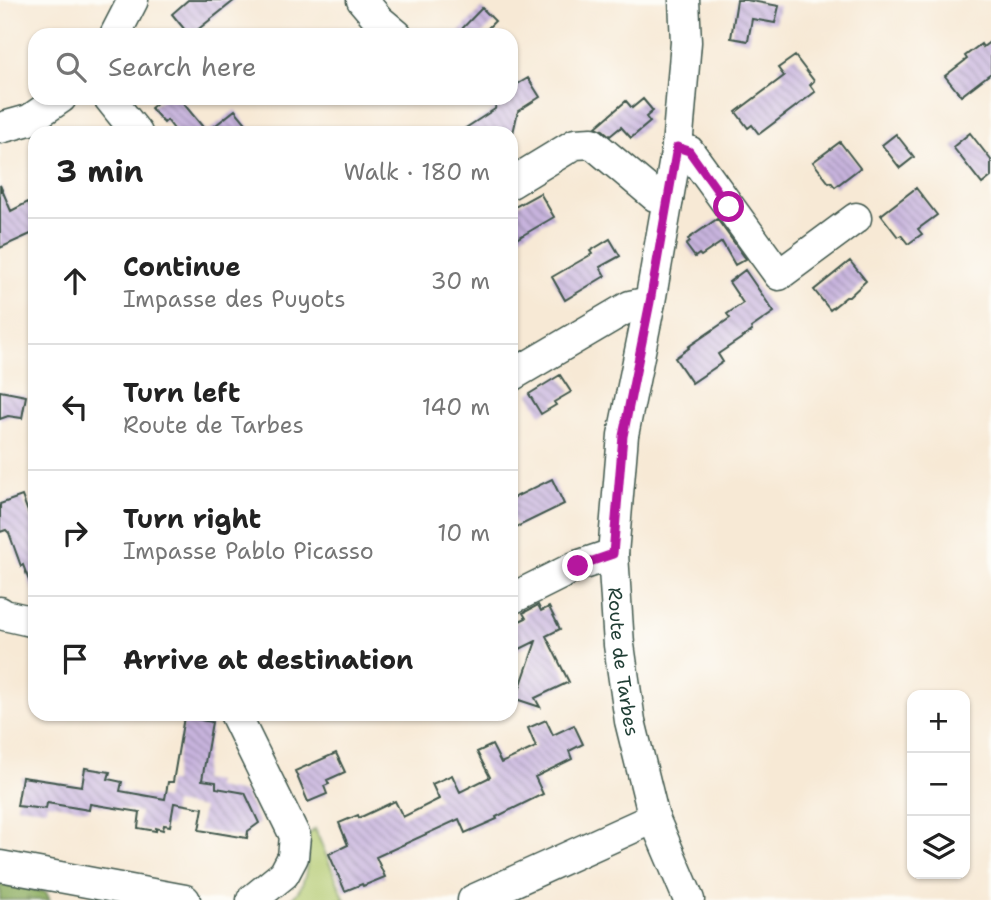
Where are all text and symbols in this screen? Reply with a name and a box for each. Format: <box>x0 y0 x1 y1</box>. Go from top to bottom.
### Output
search box <box>28 28 518 105</box>
icon: search <box>52 48 90 86</box>
text: Search here <box>108 49 257 84</box>
text: 3 min <box>56 151 143 192</box>
text: Walk · 180 m <box>344 157 490 187</box>
route start <box>713 191 744 222</box>
text: Continue <box>123 249 241 284</box>
icon: ahead <box>56 262 94 300</box>
text: 30 m <box>431 266 490 296</box>
text: Impasse des Puyots <box>123 284 346 314</box>
text: Turn left <box>123 375 240 410</box>
icon: left <box>56 388 94 426</box>
text: 140 m <box>422 392 490 422</box>
text: Route de Tarbes <box>123 410 304 440</box>
text: Turn right <box>123 501 261 536</box>
icon: right <box>56 514 94 552</box>
text: 10 m <box>437 518 490 548</box>
text: Impasse Pablo Picasso <box>123 536 374 566</box>
route end <box>562 550 593 581</box>
street label: Route de Tarbes <box>602 586 645 739</box>
icon: arrive <box>56 640 94 678</box>
text: Arrive at destination <box>123 642 413 677</box>
map controls <box>907 690 970 879</box>
button: + <box>907 690 970 753</box>
button: − <box>907 753 970 816</box>
button: layers <box>907 816 970 879</box>

